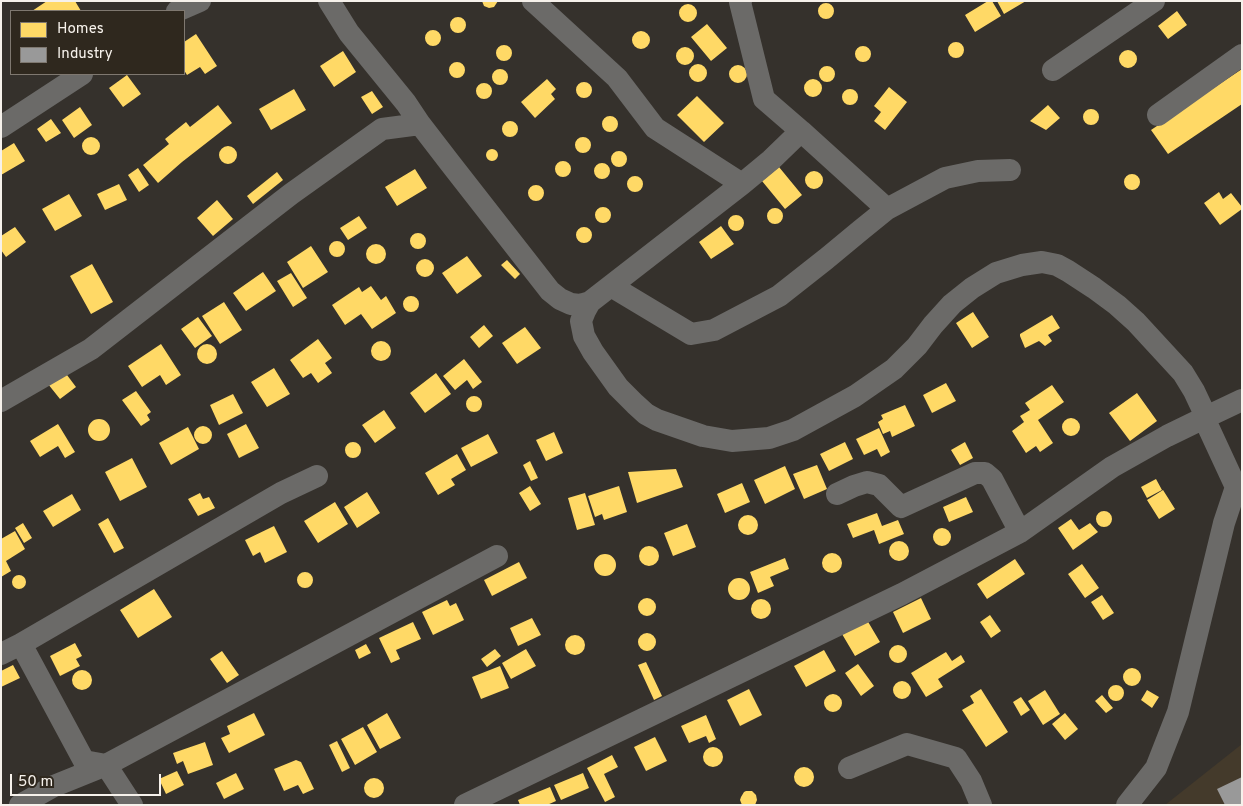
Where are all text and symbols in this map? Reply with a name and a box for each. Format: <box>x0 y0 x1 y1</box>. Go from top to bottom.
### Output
legend <box>10 10 185 75</box>
text: Homes <box>57 20 104 39</box>
text: Industry <box>57 45 113 64</box>
scale bar <box>12 764 164 796</box>
text: 50 m <box>18 773 53 792</box>

